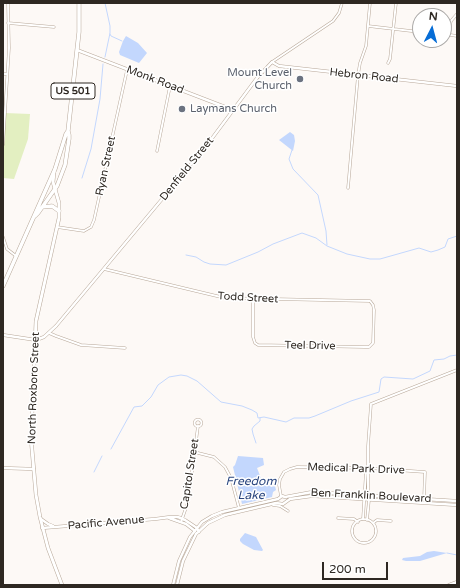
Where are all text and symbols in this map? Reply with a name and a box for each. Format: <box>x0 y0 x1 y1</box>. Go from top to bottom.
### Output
north arrow <box>412 8 452 48</box>
text: N <box>428 10 438 23</box>
street label: Monk Road <box>124 63 186 97</box>
place label: Mount Level Church <box>227 66 292 92</box>
street label: Hebron Road <box>329 66 399 86</box>
marker: Mount Level Church <box>295 74 305 84</box>
road number: US 501 <box>51 83 95 99</box>
place label: Laymans Church <box>190 102 277 116</box>
marker: Laymans Church <box>177 104 187 114</box>
street label: Ryan Street <box>93 135 119 197</box>
street label: Denfield Street <box>157 135 217 203</box>
street label: Todd Street <box>217 290 279 306</box>
street label: North Roxboro Street <box>25 332 43 444</box>
street label: Teel Drive <box>284 339 336 353</box>
street label: Capitol Street <box>178 438 202 510</box>
street label: Medical Park Drive <box>307 461 405 477</box>
water label: Freedom Lake <box>226 475 276 503</box>
street label: Ben Franklin Boulevard <box>310 486 432 506</box>
street label: Pacific Avenue <box>67 513 145 533</box>
scale bar <box>324 554 390 580</box>
text: 200 m <box>329 562 366 576</box>

